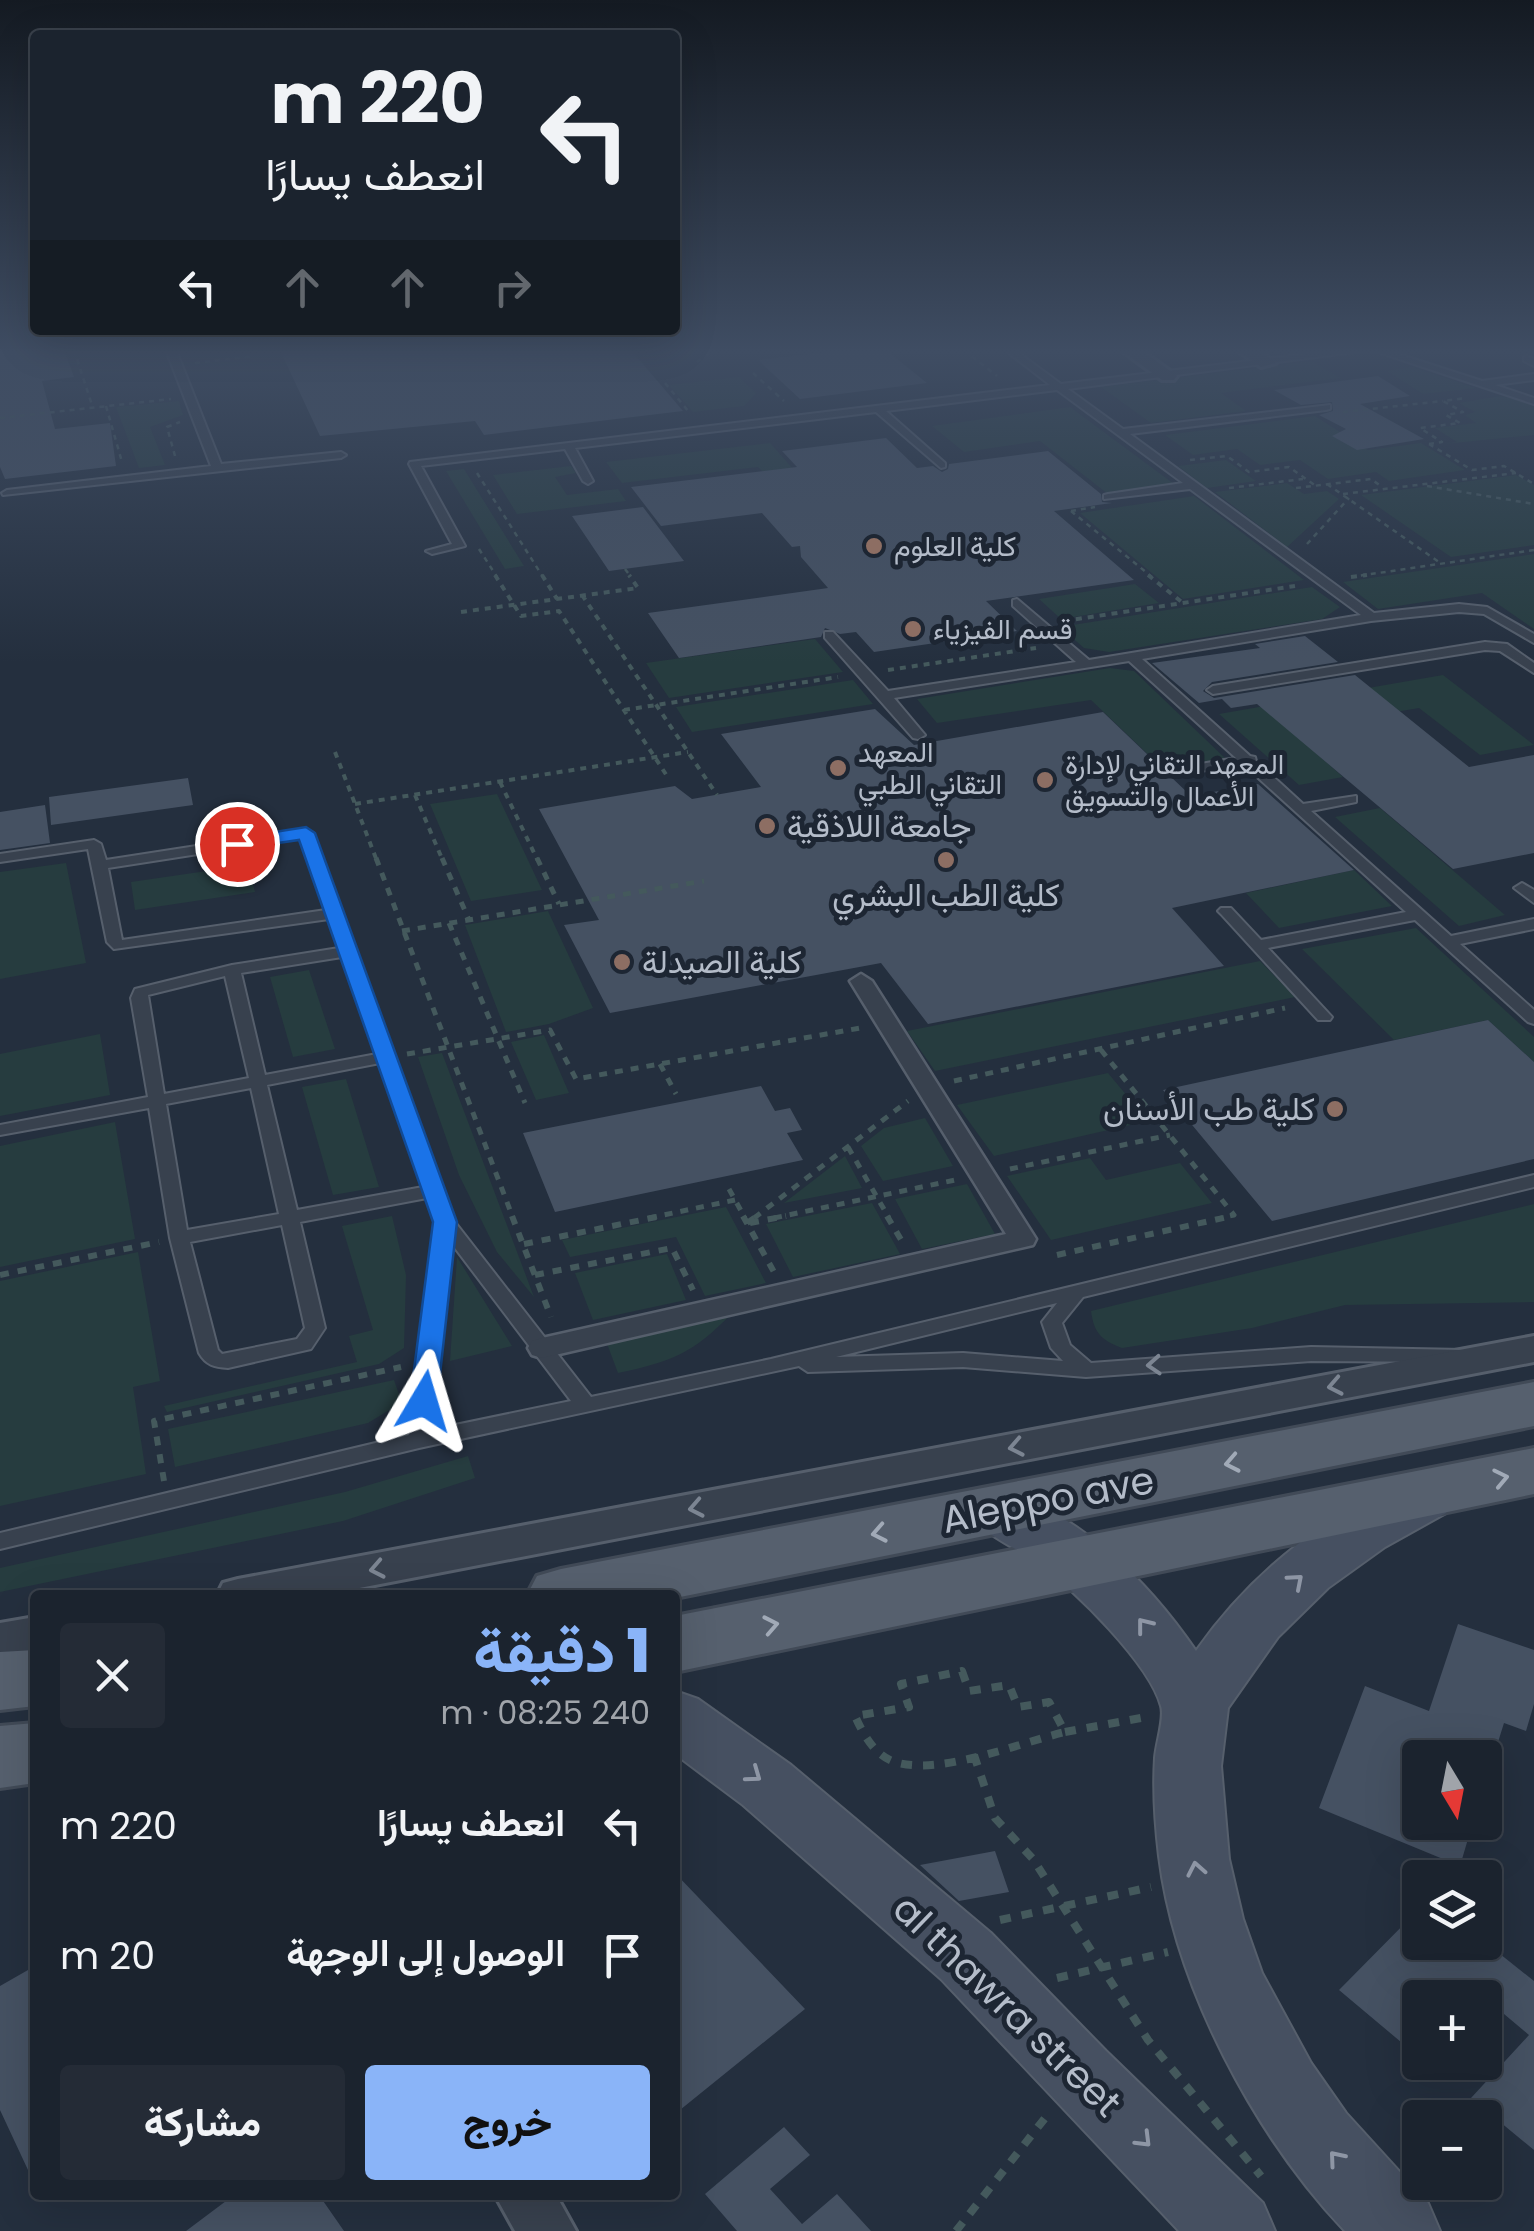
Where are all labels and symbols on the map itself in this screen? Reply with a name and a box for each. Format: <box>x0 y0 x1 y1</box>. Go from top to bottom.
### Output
place label: كلية العلوم <box>894 527 1016 566</box>
marker: كلية العلوم <box>863 535 885 557</box>
place label: قسم الفيزياء <box>933 610 1072 649</box>
marker: قسم الفيزياء <box>902 618 924 640</box>
place label: المعهد التقاني الطبي <box>858 733 1002 807</box>
place label: المعهد التقاني لإدارة الأعمال والتسويق <box>1065 745 1284 816</box>
marker: المعهد التقاني الطبي <box>827 757 849 779</box>
marker: المعهد التقاني لإدارة الأعمال والتسويق <box>1034 769 1056 791</box>
pin <box>195 802 280 887</box>
place label: جامعة اللاذقية <box>787 803 971 848</box>
marker: جامعة اللاذقية <box>756 815 778 837</box>
marker: كلية الطب البشري <box>935 849 957 871</box>
place label: كلية الطب البشري <box>832 872 1060 921</box>
place label: كلية الصيدلة <box>642 939 802 984</box>
marker: كلية الصيدلة <box>611 951 633 973</box>
place label: كلية طب الأسنان <box>1103 1086 1315 1131</box>
marker: كلية طب الأسنان <box>1324 1098 1346 1120</box>
position arrow <box>372 1349 476 1453</box>
one-way arrow <box>1146 1354 1162 1375</box>
one-way arrow <box>1327 1375 1344 1396</box>
one-way arrow <box>1008 1436 1024 1457</box>
one-way arrow <box>1224 1452 1241 1473</box>
street label: Aleppo ave <box>937 1453 1158 1546</box>
one-way arrow <box>1492 1469 1509 1490</box>
one-way arrow <box>688 1497 705 1518</box>
one-way arrow <box>871 1522 887 1543</box>
one-way arrow <box>369 1557 386 1578</box>
one-way arrow <box>1284 1574 1303 1592</box>
one-way arrow <box>762 1615 779 1636</box>
one-way arrow <box>1138 1619 1156 1637</box>
north arrow <box>1402 1740 1502 1840</box>
one-way arrow <box>742 1763 761 1782</box>
one-way arrow <box>1186 1860 1207 1877</box>
street label: al thawra street <box>881 1883 1133 2129</box>
one-way arrow <box>1132 2128 1150 2146</box>
one-way arrow <box>1330 2151 1348 2169</box>

